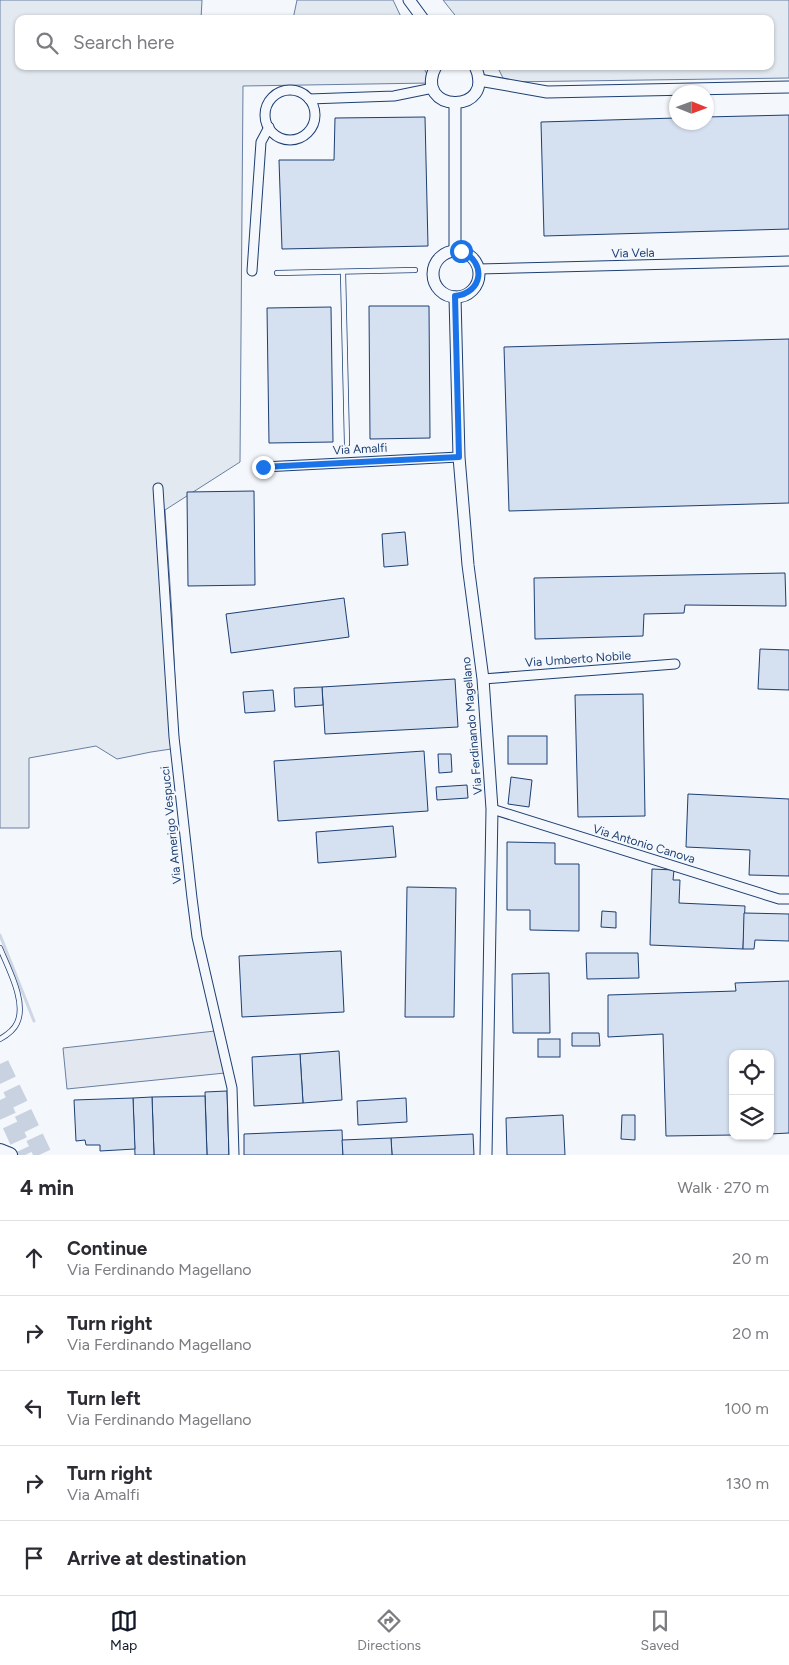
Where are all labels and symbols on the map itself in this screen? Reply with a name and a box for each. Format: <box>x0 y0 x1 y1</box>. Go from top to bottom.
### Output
north arrow <box>669 85 714 130</box>
route start <box>450 240 473 263</box>
street label: Via Vela <box>611 246 655 260</box>
street label: Via Amalfi <box>332 441 388 457</box>
route end <box>252 456 275 479</box>
street label: Via Umberto Nobile <box>525 648 632 670</box>
street label: Via Ferdinando Magellano <box>459 656 485 796</box>
street label: Via Amerigo Vespucci <box>158 765 184 885</box>
street label: Via Antonio Canova <box>591 822 697 866</box>

